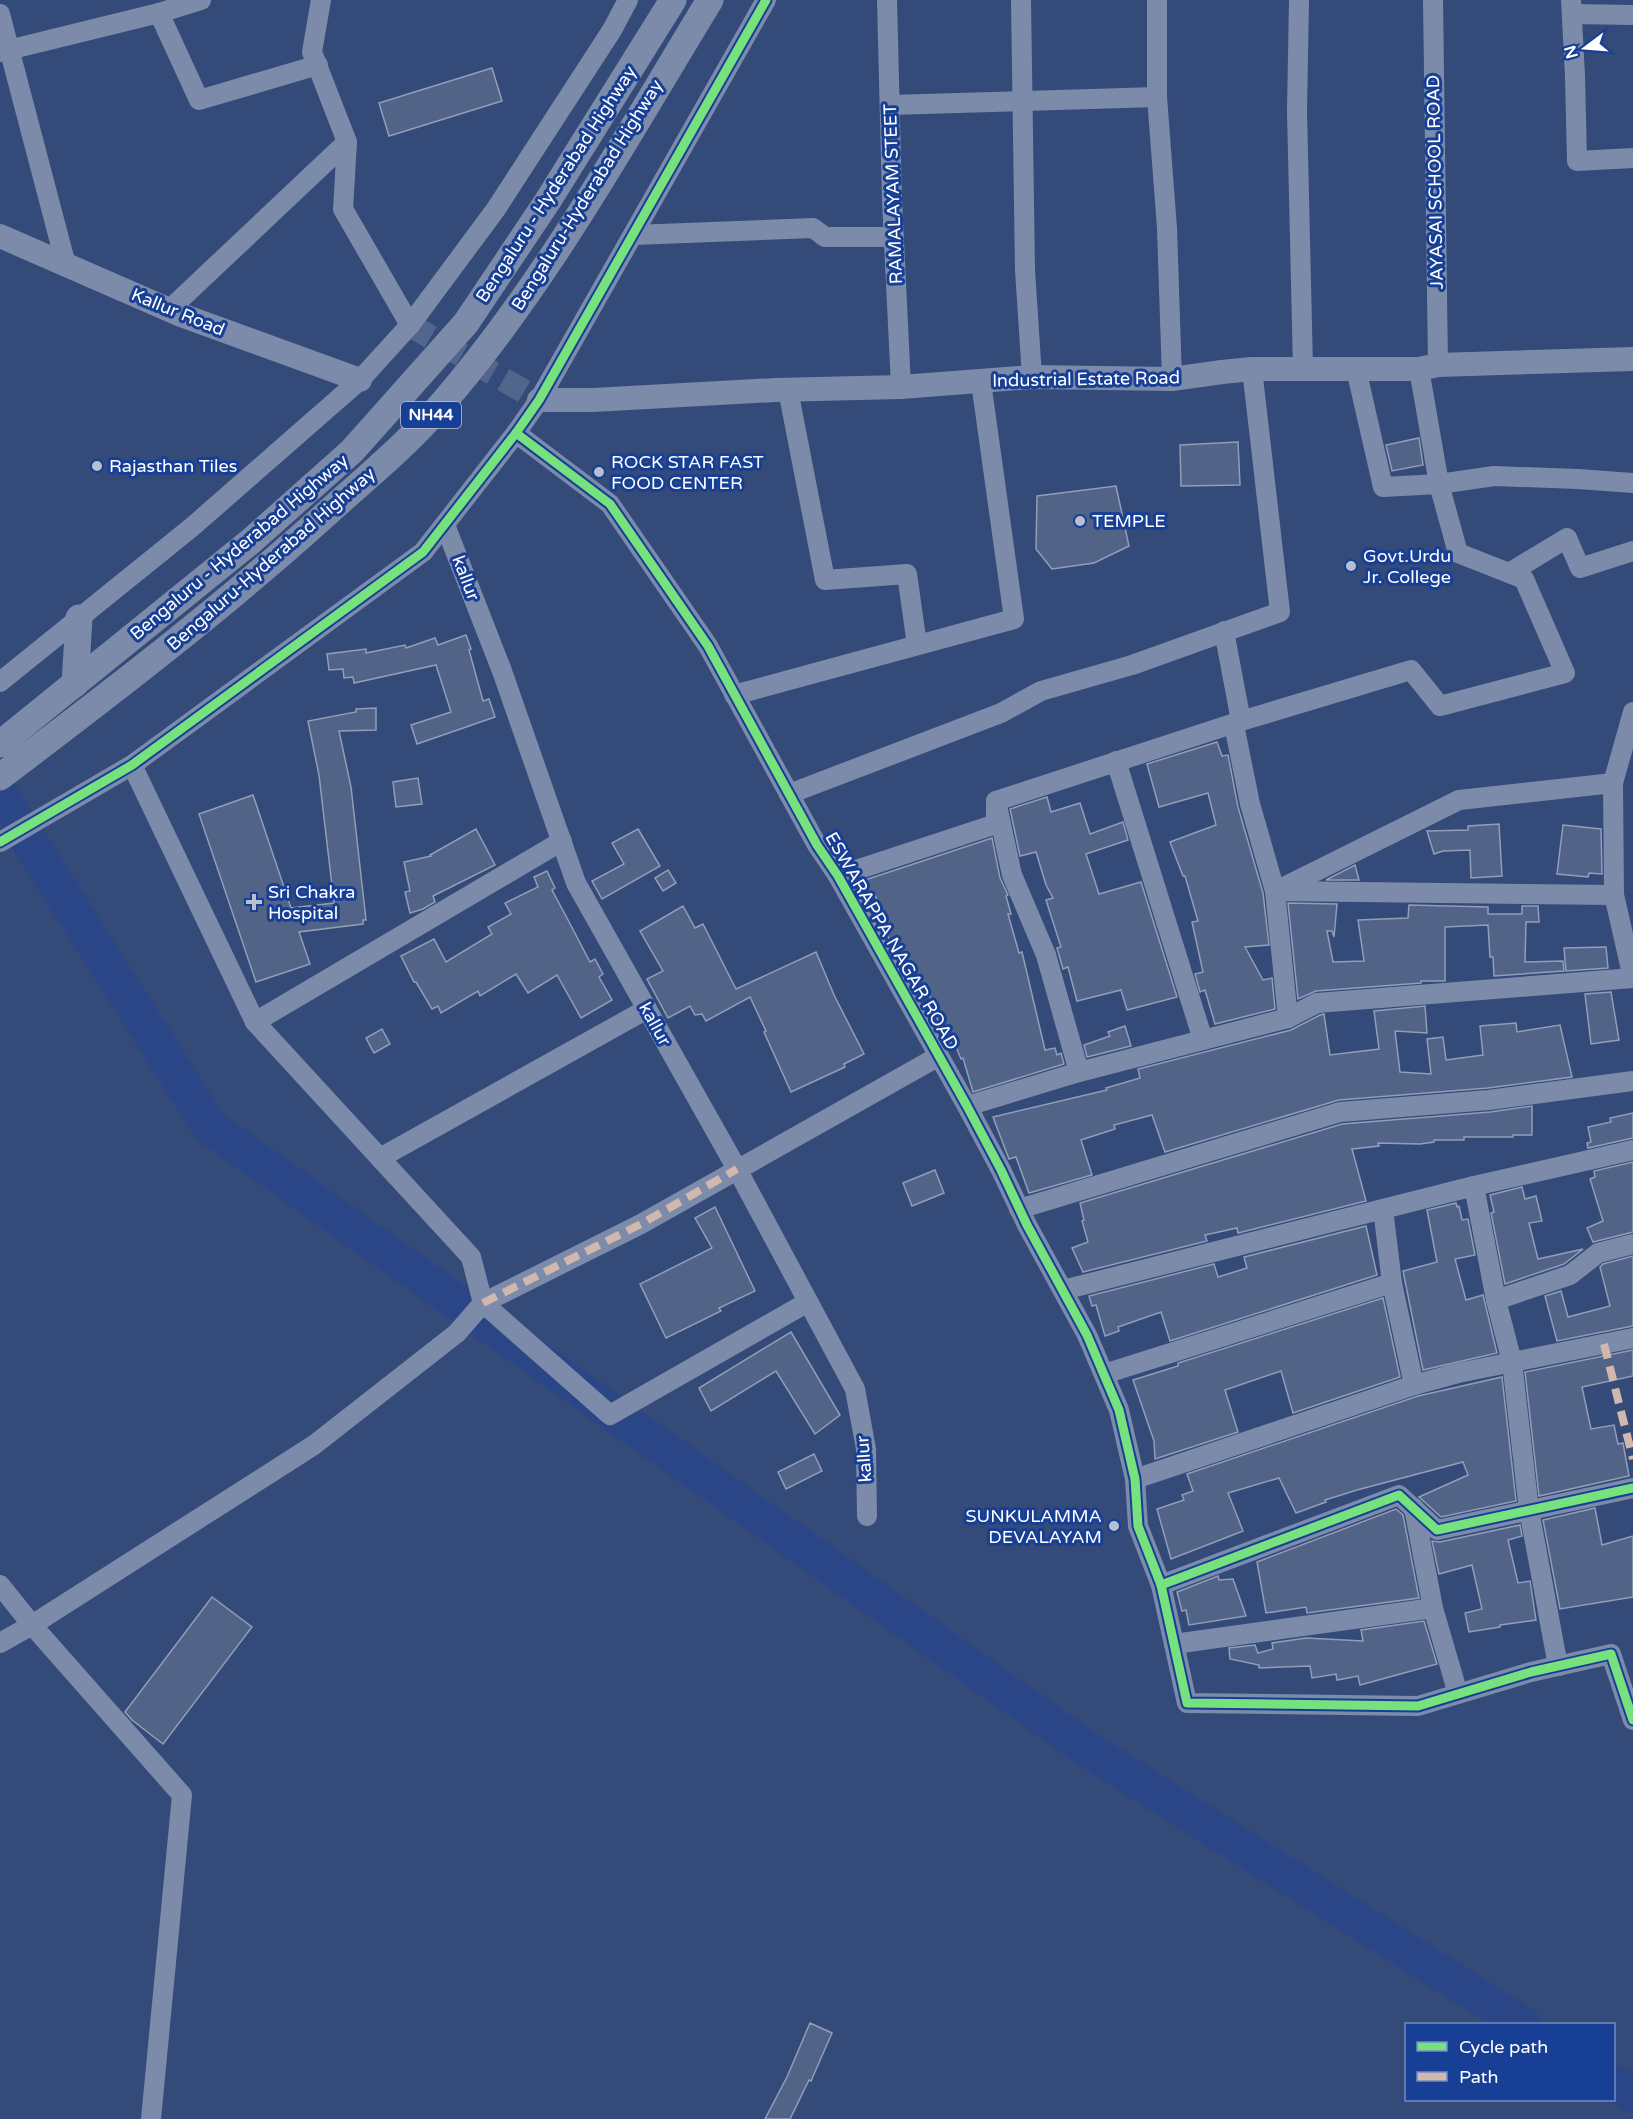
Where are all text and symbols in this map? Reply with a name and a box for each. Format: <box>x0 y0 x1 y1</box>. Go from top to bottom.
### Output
north arrow <box>1555 18 1615 78</box>
text: N <box>1560 43 1583 61</box>
street label: Bengaluru - Hyderabad Highway <box>471 61 641 307</box>
street label: Bengaluru-Hyderabad Highway <box>507 75 668 315</box>
street label: JAYASAI SCHOOL ROAD <box>1422 75 1448 289</box>
street label: RAMALAYAM STEET <box>879 103 907 285</box>
street label: Kallur Road <box>128 283 228 341</box>
street label: Industrial Estate Road <box>992 366 1180 392</box>
road number: NH44 <box>401 402 461 428</box>
street label: Bengaluru - Hyderabad Highway <box>125 449 353 645</box>
place label: ROCK STAR FAST FOOD CENTER <box>611 451 764 494</box>
place label: Rajasthan Tiles <box>109 455 237 477</box>
marker: Rajasthan Tiles <box>90 459 104 473</box>
street label: Bengaluru-Hyderabad Highway <box>162 462 380 655</box>
marker: ROCK STAR FAST FOOD CENTER <box>592 465 606 479</box>
place label: TEMPLE <box>1092 510 1166 532</box>
marker: TEMPLE <box>1073 514 1087 528</box>
place label: Govt.Urdu Jr. College <box>1363 545 1451 588</box>
street label: kallur <box>447 552 485 604</box>
marker: Govt.Urdu Jr. College <box>1344 559 1358 573</box>
street label: ESWARAPPA NAGAR ROAD <box>820 828 964 1054</box>
place label: Sri Chakra Hospital <box>268 881 355 924</box>
marker: Sri Chakra Hospital <box>245 893 263 911</box>
street label: kallur <box>634 998 676 1050</box>
street label: kallur <box>851 1435 877 1483</box>
place label: SUNKULAMMA DEVALAYAM <box>965 1505 1102 1548</box>
marker: SUNKULAMMA DEVALAYAM <box>1107 1519 1121 1533</box>
legend <box>1405 2023 1615 2101</box>
text: Cycle path <box>1459 2036 1548 2058</box>
text: Path <box>1459 2066 1498 2088</box>

